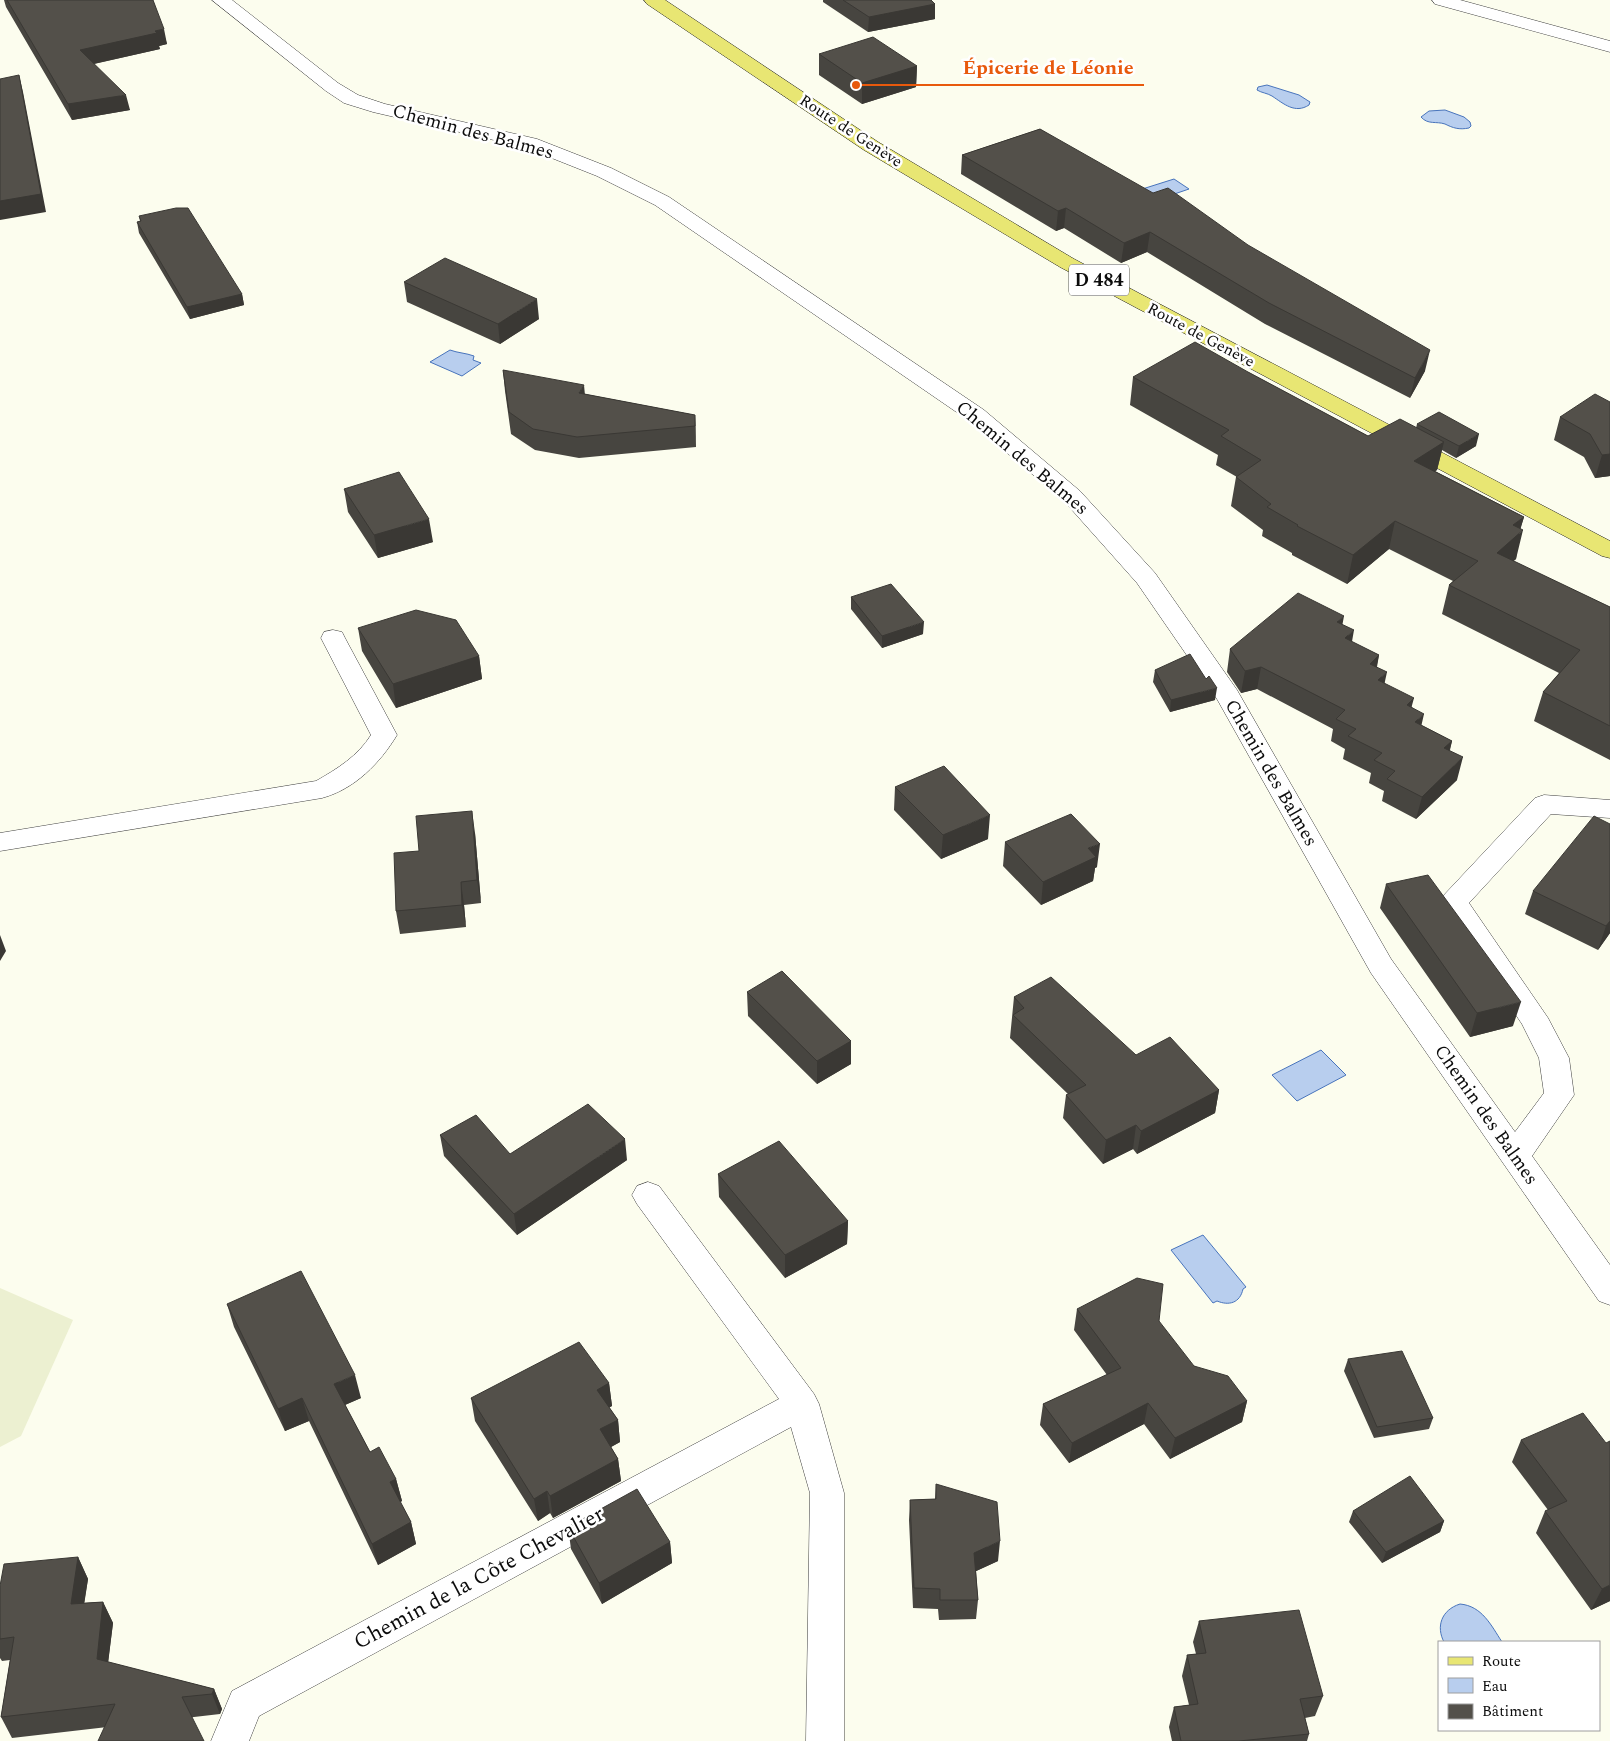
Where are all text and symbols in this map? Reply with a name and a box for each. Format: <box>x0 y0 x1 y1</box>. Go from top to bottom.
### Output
callout: Épicerie de Léonie <box>953 50 1144 85</box>
text: Épicerie de Léonie <box>962 53 1134 83</box>
street label: Route de Genève <box>795 89 907 173</box>
street label: Chemin des Balmes <box>389 97 557 167</box>
road number: D 484 <box>1069 264 1129 296</box>
street label: Route de Genève <box>1143 297 1259 373</box>
street label: Chemin des Balmes <box>949 394 1095 522</box>
street label: Chemin des Balmes <box>1217 694 1325 852</box>
street label: Chemin des Balmes <box>1427 1039 1545 1191</box>
street label: Chemin de la Côte Chevalier <box>348 1498 610 1658</box>
legend <box>1438 1641 1600 1731</box>
text: Route <box>1482 1650 1521 1673</box>
text: Eau <box>1482 1675 1508 1698</box>
text: Bâtiment <box>1482 1700 1543 1723</box>

